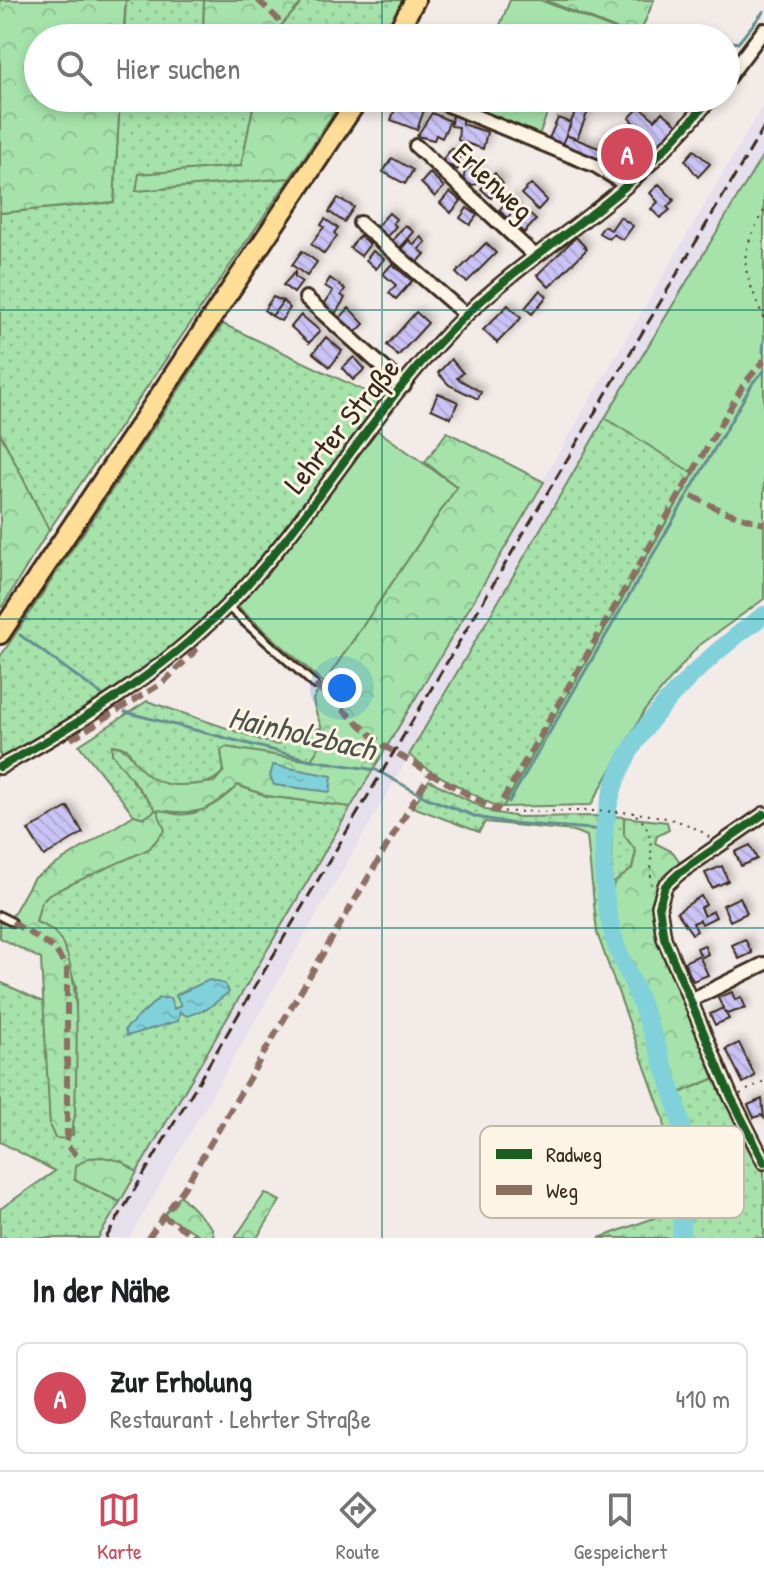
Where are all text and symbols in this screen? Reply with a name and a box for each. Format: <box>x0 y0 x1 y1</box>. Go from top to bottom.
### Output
search box <box>24 24 740 112</box>
icon: search <box>52 46 96 90</box>
text: Hier suchen <box>116 48 240 88</box>
pin: A <box>601 124 653 184</box>
street label: Erlenweg <box>444 133 543 229</box>
street label: Lehrter Straße <box>274 349 408 501</box>
your location <box>322 668 362 708</box>
water label: Hainholzbach <box>225 695 382 771</box>
legend <box>480 1126 744 1218</box>
text: Radweg <box>546 1139 602 1169</box>
text: Weg <box>546 1175 578 1205</box>
text: In der Nähe <box>32 1267 170 1313</box>
text: Zur Erholung <box>110 1361 252 1401</box>
text: A <box>54 1381 66 1416</box>
text: 410 m <box>676 1381 730 1416</box>
text: Restaurant · Lehrter Straße <box>110 1401 371 1436</box>
tab: Karte <box>97 1488 142 1566</box>
tab: Route <box>336 1488 380 1566</box>
tab: Gespeichert <box>574 1488 667 1566</box>

